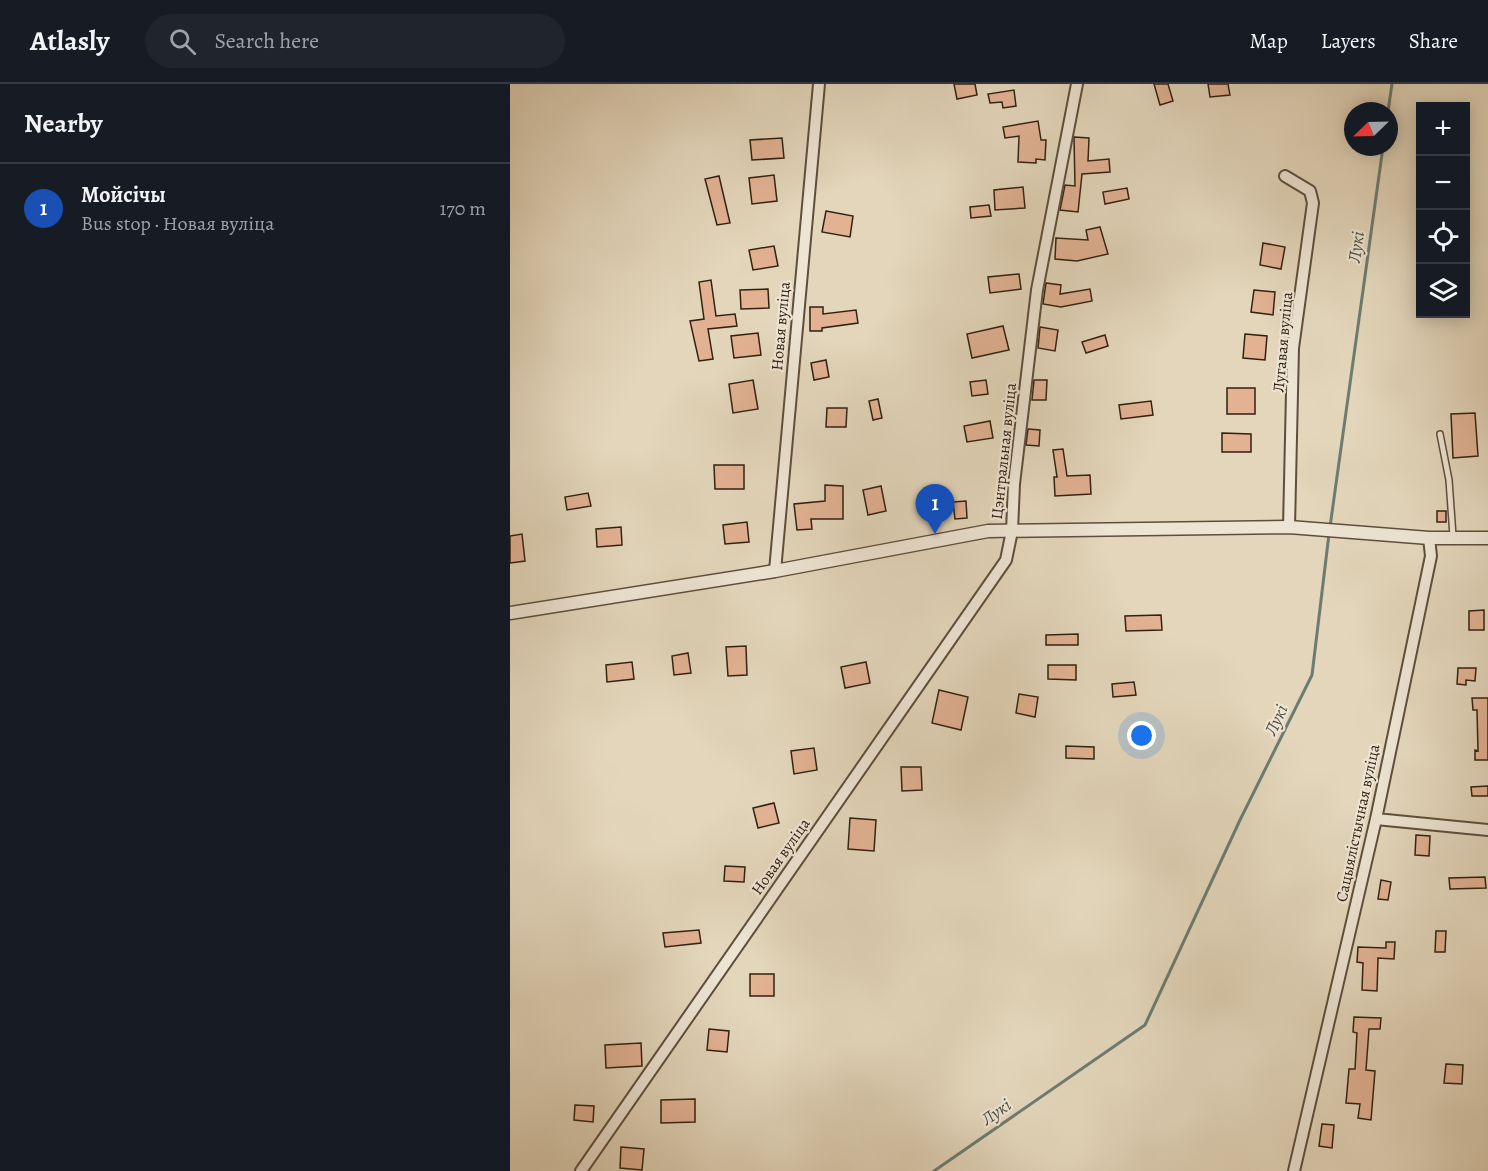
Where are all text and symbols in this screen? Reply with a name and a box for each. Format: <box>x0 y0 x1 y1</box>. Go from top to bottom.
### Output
search box <box>145 14 565 68</box>
text: Atlasly <box>30 22 109 60</box>
icon: search <box>166 25 199 58</box>
text: Search here <box>214 26 319 56</box>
text: Map <box>1249 27 1288 55</box>
text: Layers <box>1321 27 1376 55</box>
text: Share <box>1409 27 1458 55</box>
north arrow <box>1344 102 1398 156</box>
map controls <box>1416 102 1470 318</box>
button: + <box>1416 102 1470 156</box>
text: Nearby <box>24 106 103 141</box>
button: − <box>1416 156 1470 210</box>
text: Мойсічы <box>81 180 166 210</box>
text: 1 <box>40 195 47 222</box>
text: 170 m <box>440 195 486 222</box>
text: Bus stop · Новая вуліца <box>81 210 274 237</box>
button: locate <box>1416 210 1470 264</box>
water label: Лукі <box>1342 229 1370 265</box>
button: layers <box>1416 264 1470 318</box>
street label: Новая вуліца <box>766 280 796 372</box>
street label: Лугавая вуліца <box>1268 290 1298 393</box>
street label: Цэнтральная вуліца <box>986 381 1022 520</box>
pin: 1 <box>916 484 954 534</box>
water label: Лукі <box>1258 700 1294 740</box>
your location <box>1127 721 1156 750</box>
street label: Сацыялістычная вуліца <box>1331 742 1386 904</box>
street label: Новая вуліца <box>746 813 816 899</box>
water label: Лукі <box>975 1093 1016 1131</box>

